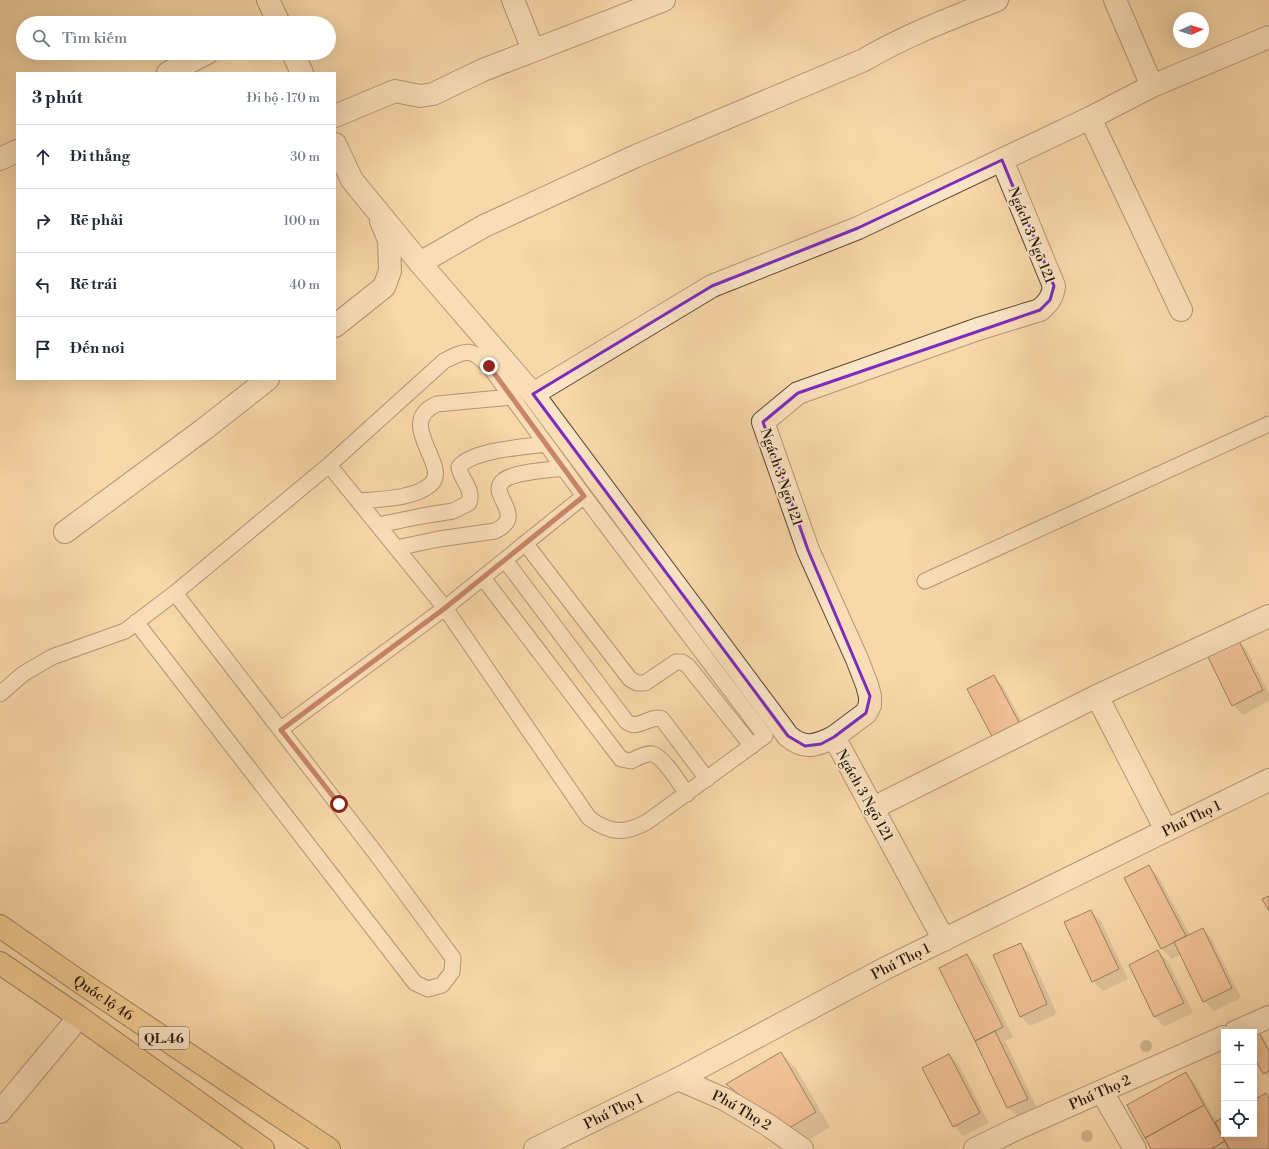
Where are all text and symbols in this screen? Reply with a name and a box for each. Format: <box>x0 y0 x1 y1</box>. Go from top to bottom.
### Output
north arrow <box>1173 12 1209 48</box>
search box <box>16 16 336 60</box>
icon: search <box>30 27 52 49</box>
text: Tìm kiếm <box>62 29 127 48</box>
text: 3 phút <box>32 87 83 109</box>
text: Đi bộ · 170 m <box>247 90 320 106</box>
icon: ahead <box>32 146 54 168</box>
text: Đi thẳng <box>70 147 130 166</box>
text: 30 m <box>290 149 320 165</box>
street label: Ngách 3 Ngõ 121 <box>1004 184 1059 286</box>
icon: right <box>32 210 54 232</box>
text: Rẽ phải <box>70 211 123 230</box>
text: 100 m <box>284 213 320 229</box>
icon: left <box>32 274 54 296</box>
text: Rẽ trái <box>70 275 117 294</box>
text: 40 m <box>290 277 320 293</box>
icon: arrive <box>32 338 54 360</box>
text: Đến nơi <box>70 339 124 358</box>
route end <box>480 357 498 375</box>
street label: Ngách 3 Ngõ 121 <box>756 426 806 529</box>
street label: Ngách 3 Ngõ 121 <box>831 746 897 845</box>
route start <box>330 795 348 813</box>
street label: Phú Thọ 1 <box>1159 797 1224 841</box>
street label: Phú Thọ 1 <box>868 940 933 984</box>
street label: Quốc lộ 46 <box>69 972 137 1025</box>
road number: QL.46 <box>139 1027 189 1049</box>
map controls <box>1221 1029 1257 1137</box>
button: + <box>1221 1029 1257 1065</box>
button: − <box>1221 1065 1257 1101</box>
street label: Phú Thọ 2 <box>1066 1071 1134 1114</box>
street label: Phú Thọ 2 <box>709 1087 774 1135</box>
street label: Phú Thọ 1 <box>581 1090 646 1134</box>
button: locate <box>1221 1101 1257 1137</box>

